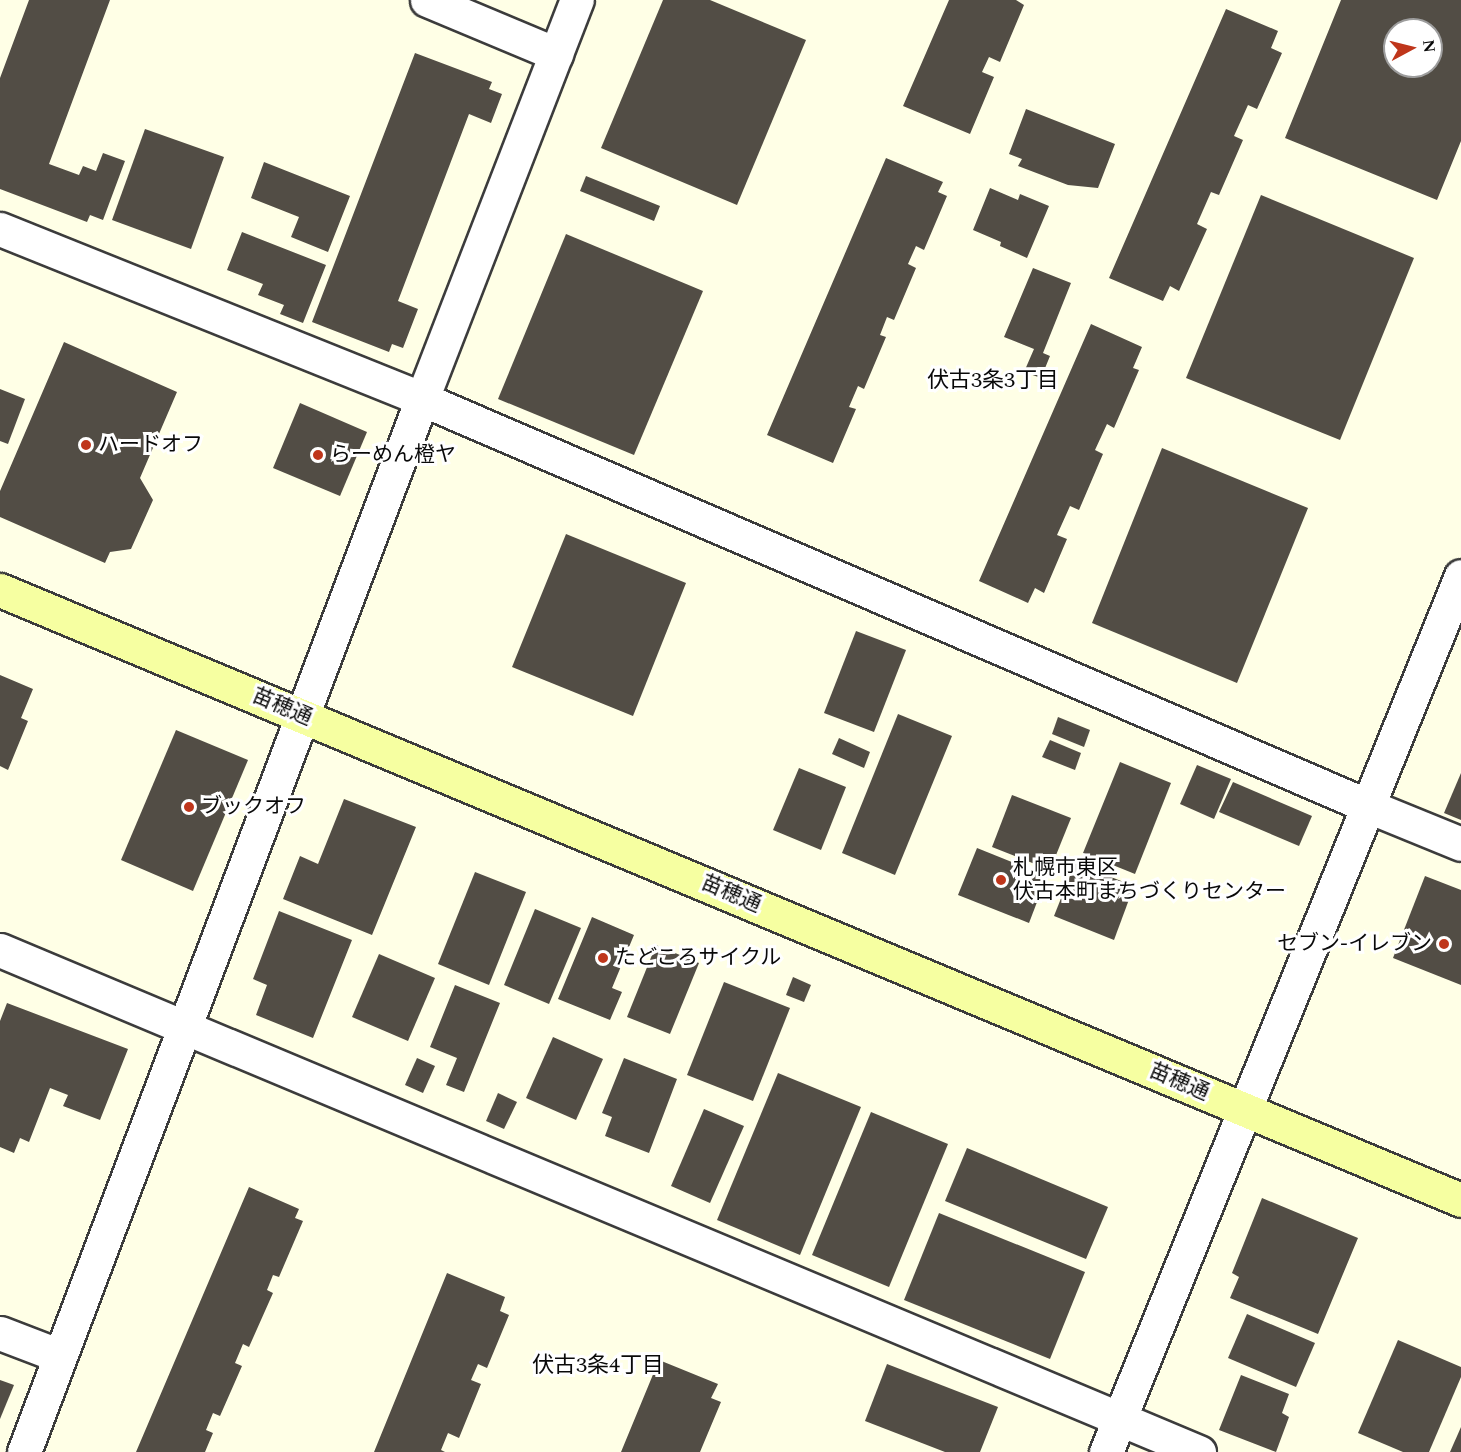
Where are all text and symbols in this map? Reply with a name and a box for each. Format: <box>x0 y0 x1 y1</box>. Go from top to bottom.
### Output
north arrow <box>1383 18 1443 78</box>
text: N <box>1416 38 1442 54</box>
district label: 伏古3条3丁目 <box>927 368 1059 394</box>
place label: ハードオフ <box>98 432 203 458</box>
marker: ハードオフ <box>79 438 93 452</box>
place label: らーめん橙ヤ <box>330 442 456 468</box>
marker: らーめん橙ヤ <box>311 448 325 462</box>
street label: 苗穂通 <box>248 683 316 731</box>
place label: ブックオフ <box>201 794 306 820</box>
marker: ブックオフ <box>182 800 196 814</box>
place label: 札幌市東区 伏古本町まちづくりセンター <box>1013 855 1286 905</box>
street label: 苗穂通 <box>697 870 765 918</box>
marker: 札幌市東区 伏古本町まちづくりセンター <box>994 873 1008 887</box>
place label: セブン-イレブン <box>1277 931 1432 957</box>
marker: セブン-イレブン <box>1437 937 1451 951</box>
place label: たどころサイクル <box>615 945 783 971</box>
marker: たどころサイクル <box>596 951 610 965</box>
street label: 苗穂通 <box>1145 1058 1213 1106</box>
district label: 伏古3条4丁目 <box>532 1353 664 1379</box>

